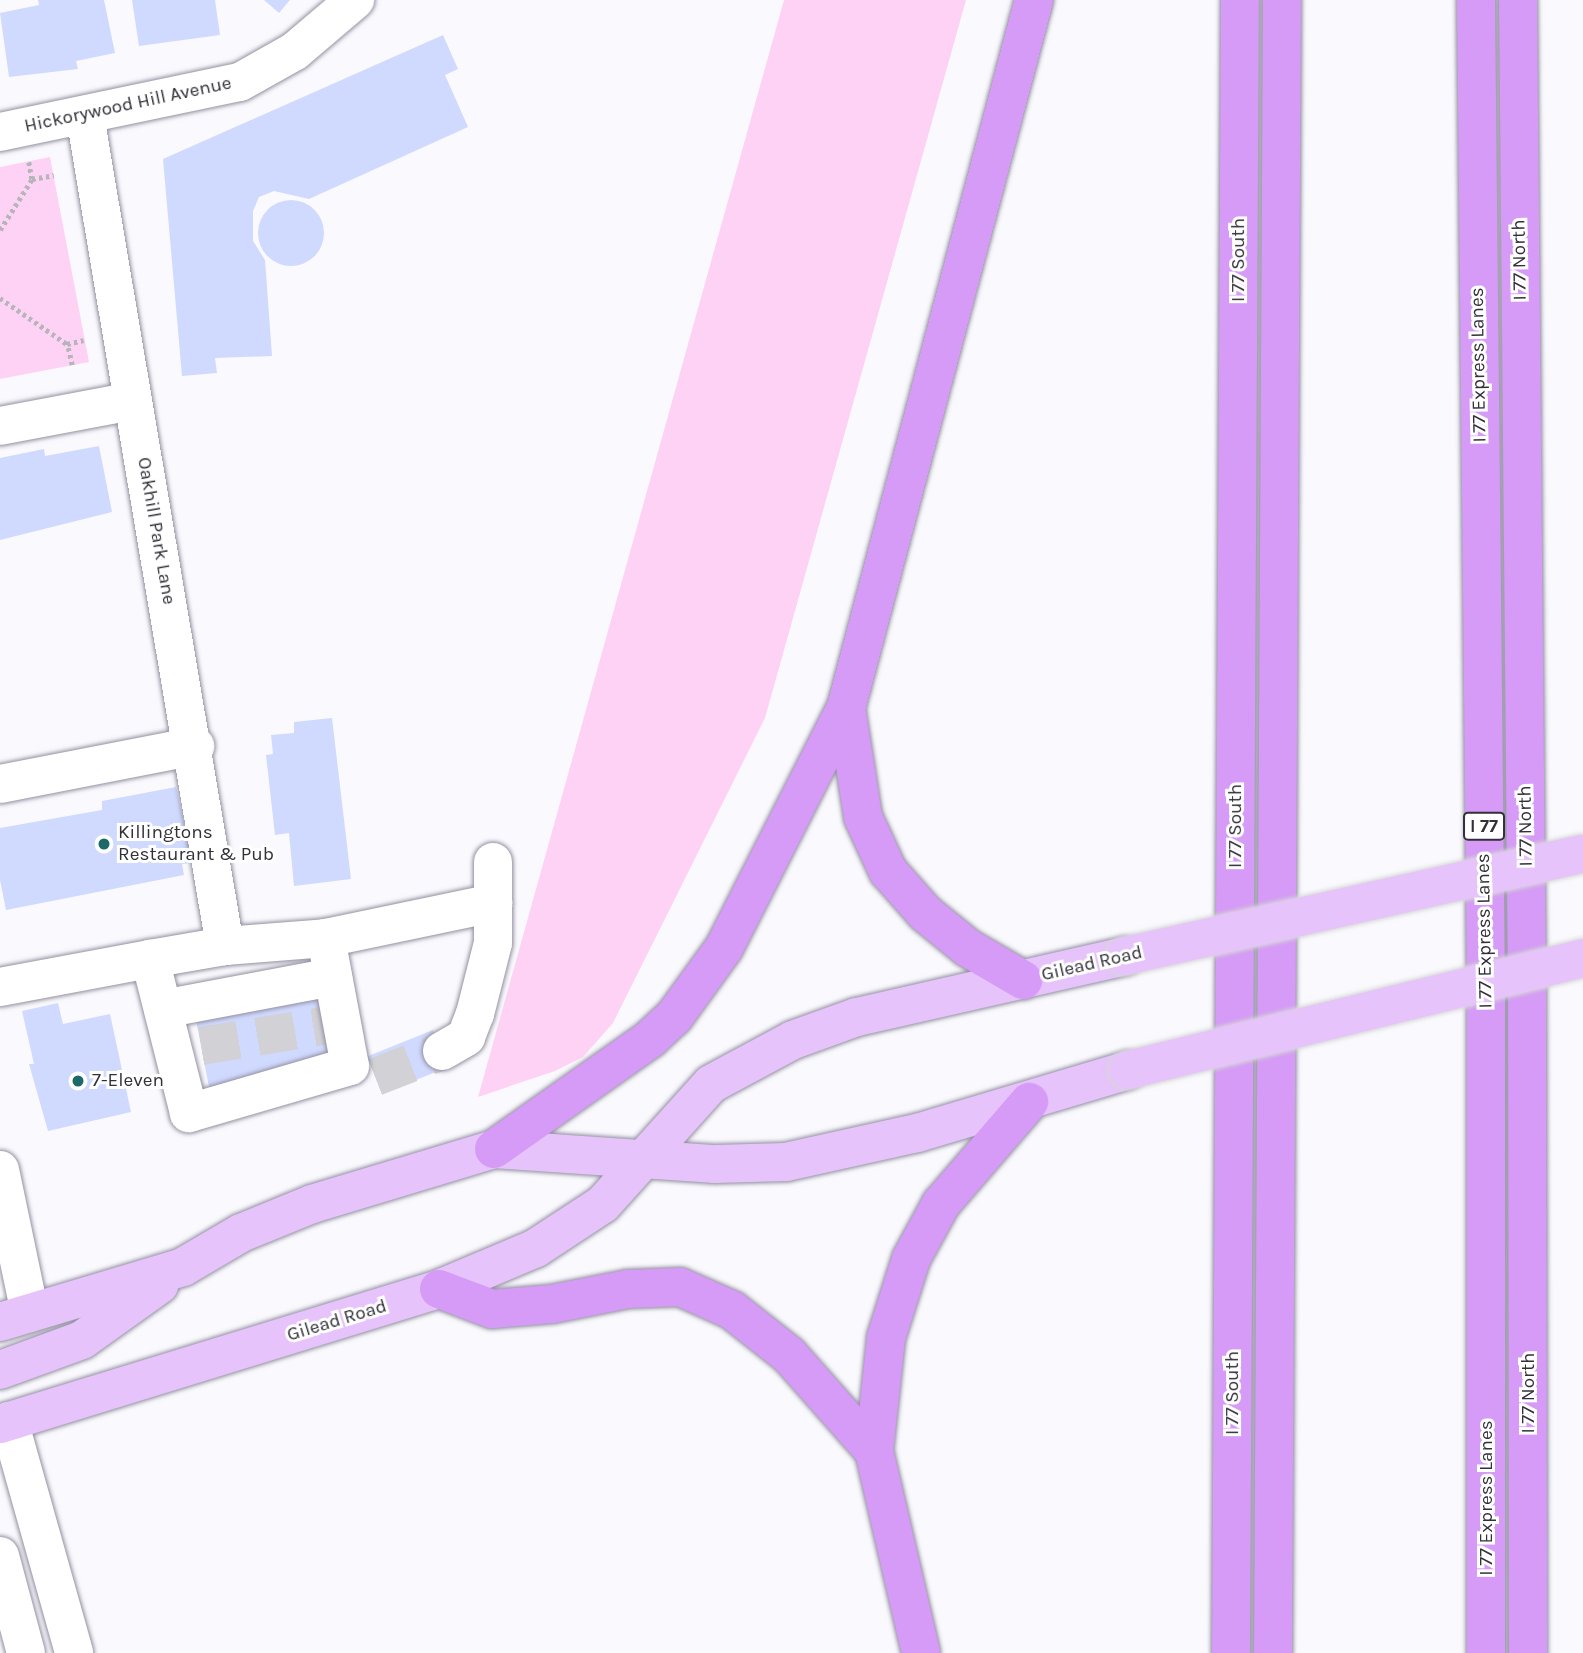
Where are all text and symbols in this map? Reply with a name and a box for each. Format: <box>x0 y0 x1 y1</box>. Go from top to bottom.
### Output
street label: Hickorywood Hill Avenue <box>22 72 234 138</box>
street label: I 77 South <box>1228 218 1250 302</box>
street label: I 77 North <box>1508 219 1532 301</box>
street label: I 77 Express Lanes <box>1466 287 1492 443</box>
street label: Oakhill Park Lane <box>132 455 180 607</box>
street label: I 77 South <box>1225 784 1247 868</box>
street label: I 77 North <box>1514 785 1538 867</box>
road number: I 77 <box>1463 812 1505 840</box>
place label: Killingtons Restaurant & Pub <box>118 822 274 866</box>
marker: Killingtons Restaurant & Pub <box>96 836 112 852</box>
street label: I 77 Express Lanes <box>1472 853 1498 1009</box>
street label: Gilead Road <box>1039 941 1145 987</box>
place label: 7-Eleven <box>92 1070 164 1092</box>
marker: 7-Eleven <box>70 1073 86 1089</box>
street label: Gilead Road <box>284 1295 390 1347</box>
street label: I 77 South <box>1222 1351 1244 1435</box>
street label: I 77 North <box>1518 1352 1540 1434</box>
street label: I 77 Express Lanes <box>1476 1420 1498 1576</box>

